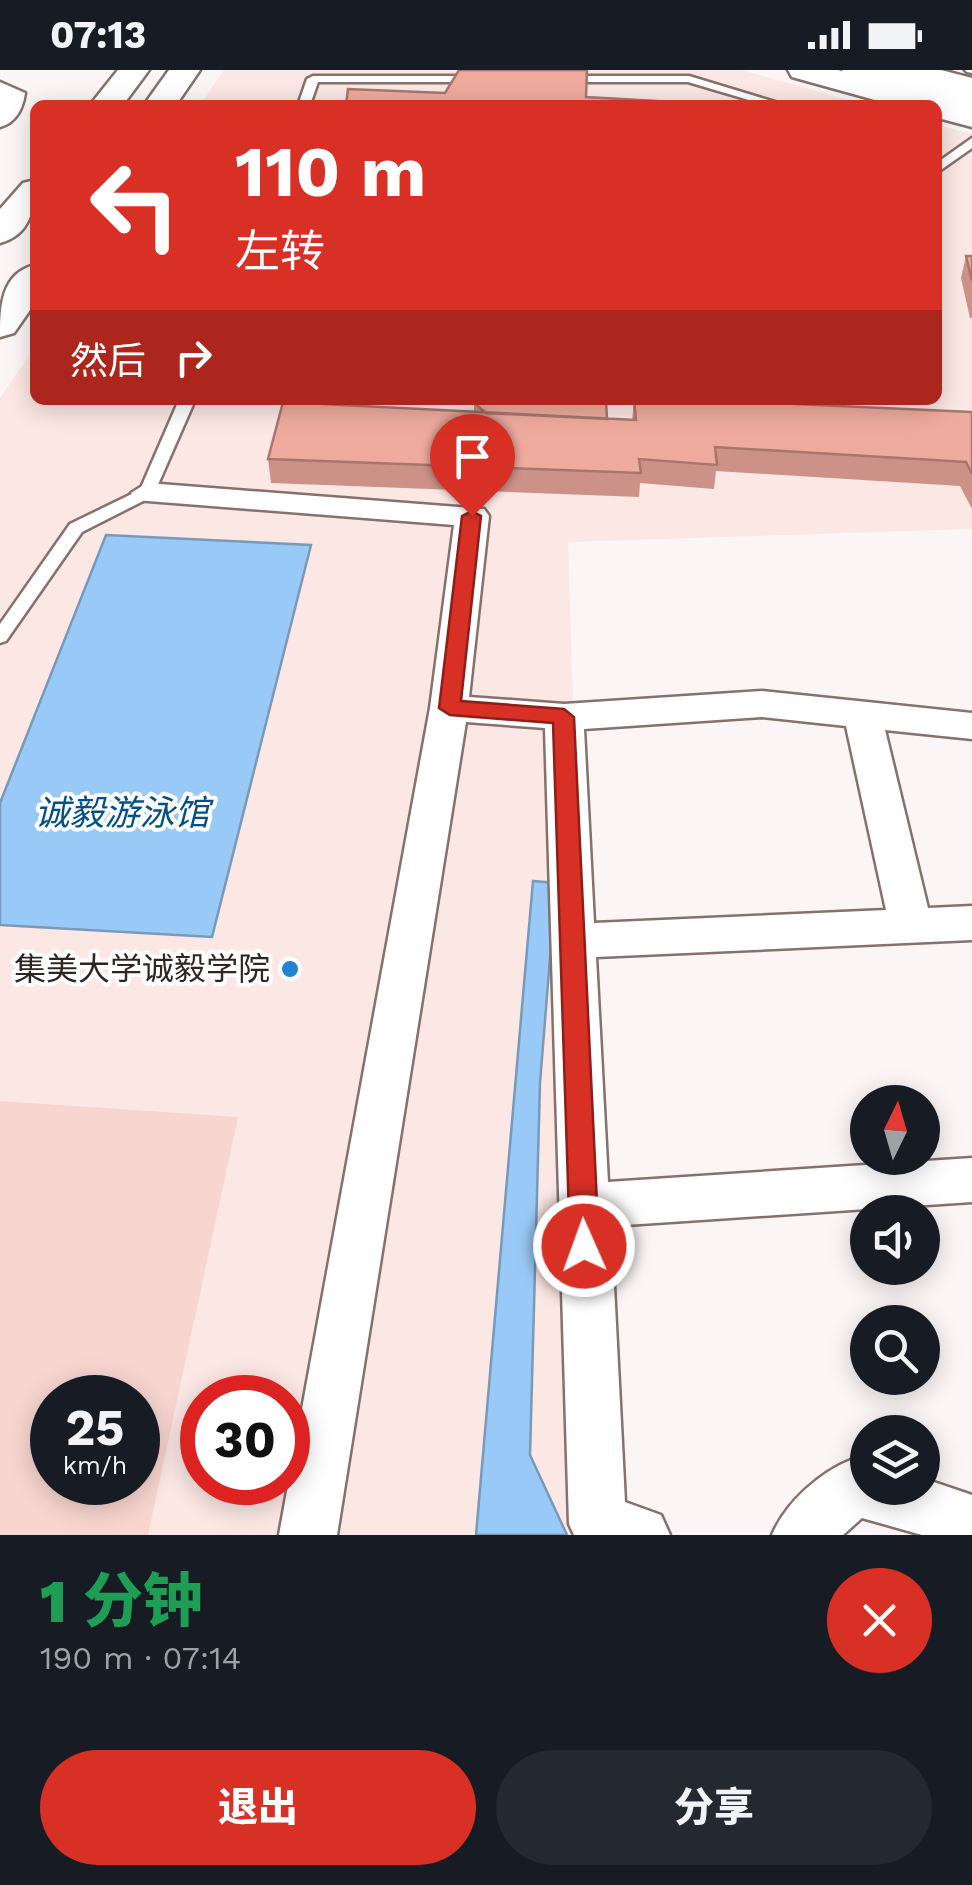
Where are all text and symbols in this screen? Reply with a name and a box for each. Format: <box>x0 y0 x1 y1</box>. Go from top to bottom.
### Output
text: 07:13 <box>50 13 146 57</box>
text: 110 m <box>235 131 426 213</box>
icon: left <box>70 140 200 270</box>
text: 左转 <box>235 225 325 278</box>
icon: right <box>166 330 221 385</box>
text: 然后 <box>70 339 146 383</box>
pin <box>430 414 515 517</box>
icon: arrive <box>445 429 500 484</box>
water label: 诚毅游泳馆 <box>34 792 214 834</box>
place label: 集美大学诚毅学院 <box>14 950 270 988</box>
marker: 集美大学诚毅学院 <box>279 958 301 980</box>
north arrow <box>850 1085 940 1175</box>
map controls <box>850 1085 940 1505</box>
position arrow <box>532 1194 636 1298</box>
button: sound <box>850 1195 940 1285</box>
button: search <box>850 1305 940 1395</box>
speed limit sign: 30 <box>180 1375 310 1505</box>
text: 25 <box>66 1398 124 1457</box>
button: layers <box>850 1415 940 1505</box>
text: km/h <box>63 1451 127 1480</box>
text: 1 分钟 <box>40 1566 203 1637</box>
button: close <box>827 1568 932 1673</box>
text: 190 m · 07:14 <box>40 1639 241 1677</box>
button: 退出 <box>40 1750 476 1865</box>
button: 分享 <box>496 1750 932 1865</box>

